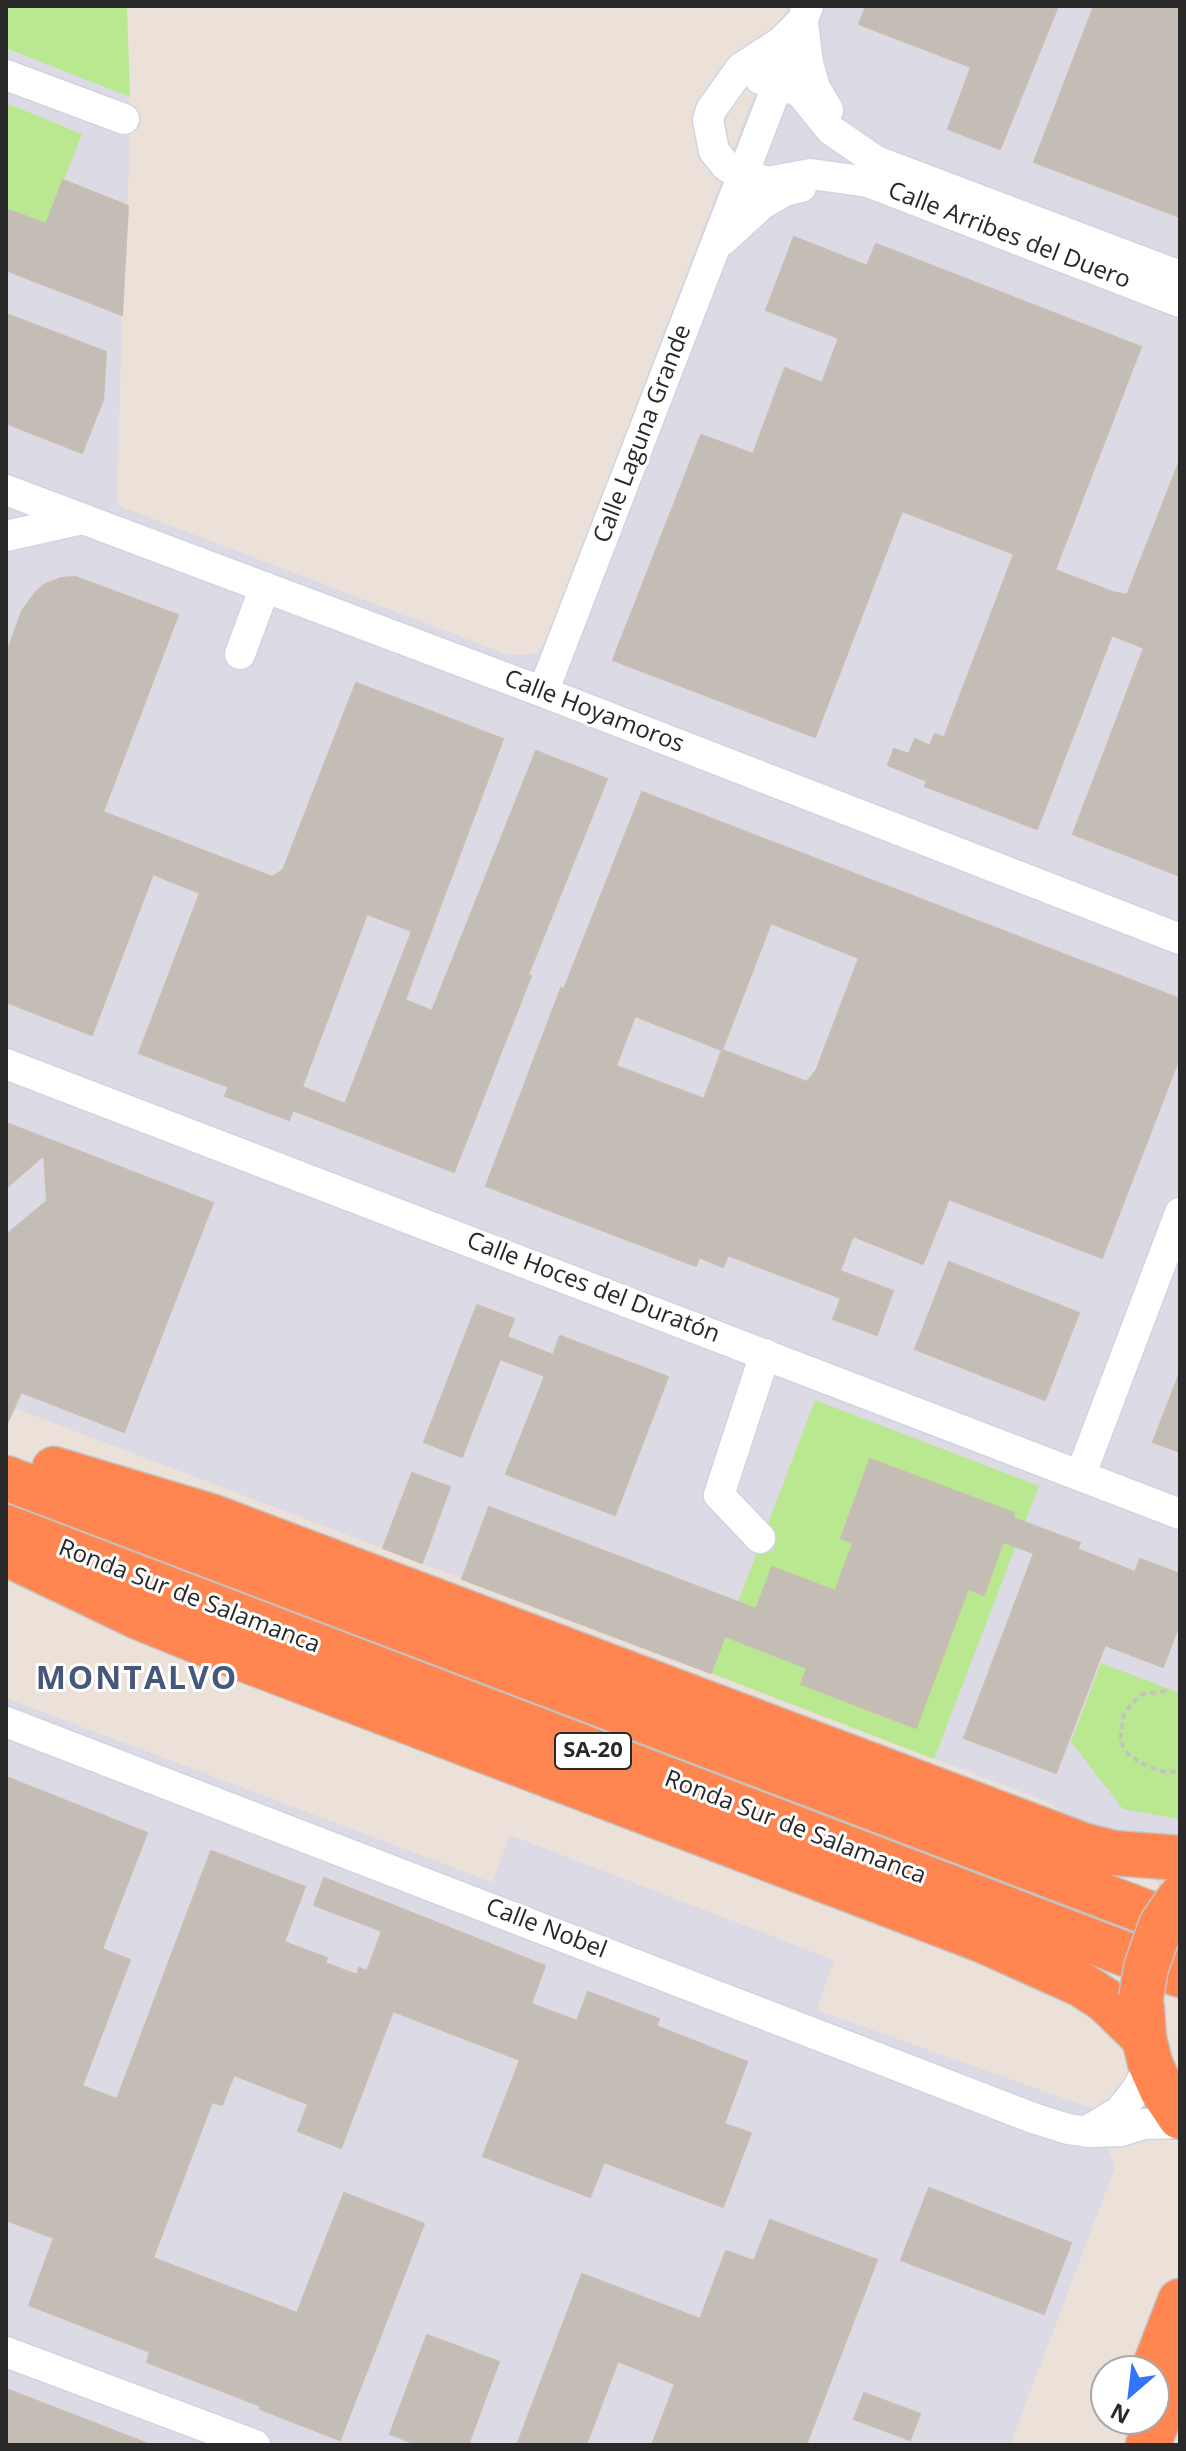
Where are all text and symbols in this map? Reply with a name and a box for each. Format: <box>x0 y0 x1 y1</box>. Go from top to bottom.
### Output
street label: Calle Arribes del Duero <box>884 176 1134 296</box>
street label: Calle Laguna Grande <box>588 321 698 547</box>
street label: Calle Hoyamoros <box>500 664 688 760</box>
street label: Calle Hoces del Duratón <box>463 1226 723 1350</box>
street label: Ronda Sur de Salamanca <box>54 1534 324 1660</box>
district label: MONTALVO <box>36 1661 238 1699</box>
road number: SA-20 <box>555 1733 631 1769</box>
street label: Ronda Sur de Salamanca <box>660 1765 930 1891</box>
street label: Calle Nobel <box>482 1893 610 1965</box>
north arrow <box>1090 2355 1170 2435</box>
text: N <box>1105 2397 1135 2432</box>

